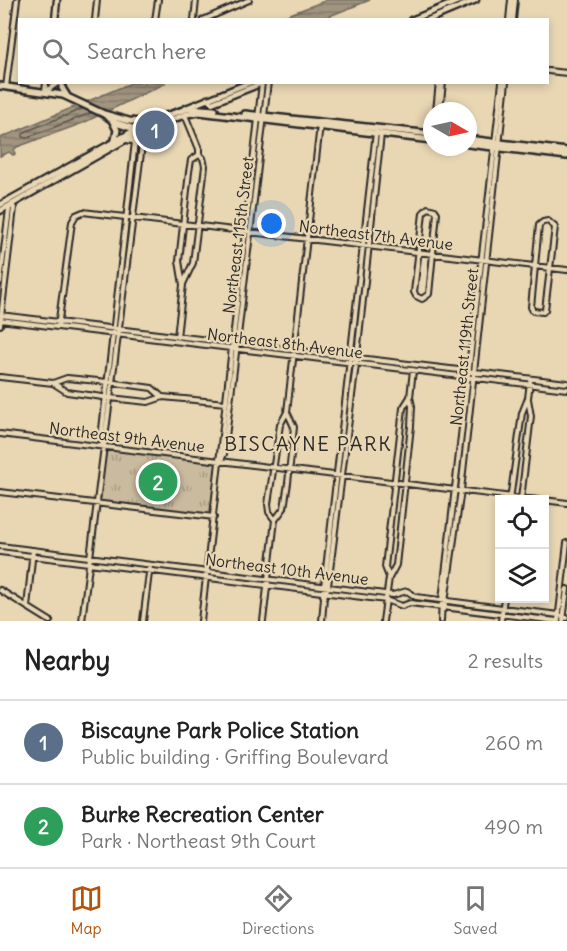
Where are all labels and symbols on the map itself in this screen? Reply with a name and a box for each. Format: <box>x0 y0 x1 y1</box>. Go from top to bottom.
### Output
north arrow <box>423 102 477 156</box>
pin: 1 <box>136 108 174 152</box>
street label: Northeast 115th Street <box>218 155 258 315</box>
your location <box>257 209 286 238</box>
street label: Northeast 7th Avenue <box>298 216 454 254</box>
street label: Northeast 119th Street <box>446 267 482 427</box>
street label: Northeast 8th Avenue <box>206 324 364 362</box>
street label: Northeast 9th Avenue <box>48 418 206 456</box>
district label: BISCAYNE PARK <box>224 431 392 456</box>
pin: 2 <box>138 460 178 504</box>
street label: Northeast 10th Avenue <box>204 549 370 589</box>

